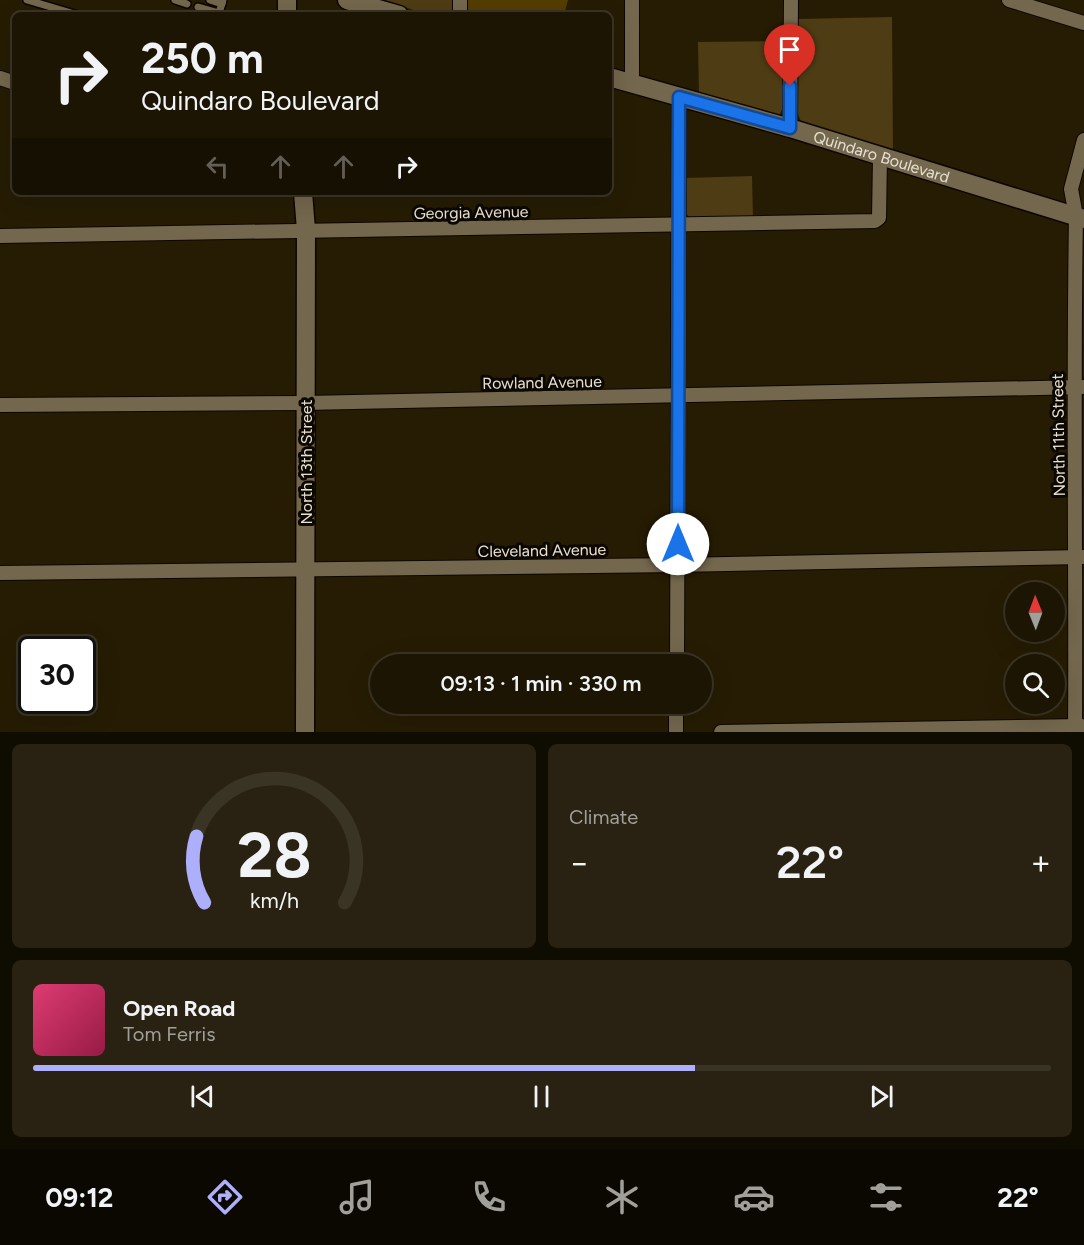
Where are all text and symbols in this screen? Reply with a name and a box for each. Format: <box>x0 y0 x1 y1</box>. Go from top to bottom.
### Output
pin <box>764 24 815 86</box>
text: 250 m <box>141 33 264 84</box>
icon: arrive <box>773 33 806 66</box>
icon: right <box>42 36 120 114</box>
text: Quindaro Boulevard <box>141 84 380 117</box>
street label: Quindaro Boulevard <box>811 127 952 187</box>
icon: left <box>201 150 234 183</box>
icon: ahead <box>264 150 297 183</box>
icon: ahead <box>327 150 360 183</box>
icon: right <box>390 150 423 183</box>
street label: Georgia Avenue <box>413 202 529 223</box>
street label: Rowland Avenue <box>482 372 602 393</box>
street label: North 11th Street <box>1048 373 1069 497</box>
street label: North 13th Street <box>297 399 316 525</box>
position arrow <box>646 512 710 576</box>
street label: Cleveland Avenue <box>478 540 607 561</box>
north arrow <box>1005 582 1065 642</box>
map controls <box>1005 582 1065 714</box>
speed limit sign: 30 <box>18 636 96 714</box>
button: search <box>1005 654 1065 714</box>
text: 09:13 · 1 min · 330 m <box>440 670 642 697</box>
text: Climate <box>569 805 638 829</box>
text: 28 <box>237 818 311 893</box>
text: 22° <box>776 835 844 889</box>
text: − <box>569 843 590 882</box>
text: + <box>1030 843 1051 882</box>
text: km/h <box>250 888 298 913</box>
text: Open Road <box>123 995 235 1022</box>
text: Tom Ferris <box>123 1022 216 1046</box>
icon: previous <box>186 1080 219 1113</box>
icon: pause <box>525 1080 558 1113</box>
icon: next <box>865 1080 898 1113</box>
icon: directions <box>204 1176 246 1218</box>
icon: music <box>336 1176 378 1218</box>
icon: phone <box>468 1176 510 1218</box>
icon: climate <box>601 1176 643 1218</box>
icon: car <box>733 1176 775 1218</box>
icon: filters <box>865 1176 907 1218</box>
text: 09:12 <box>45 1181 113 1214</box>
text: 22° <box>997 1181 1039 1214</box>

